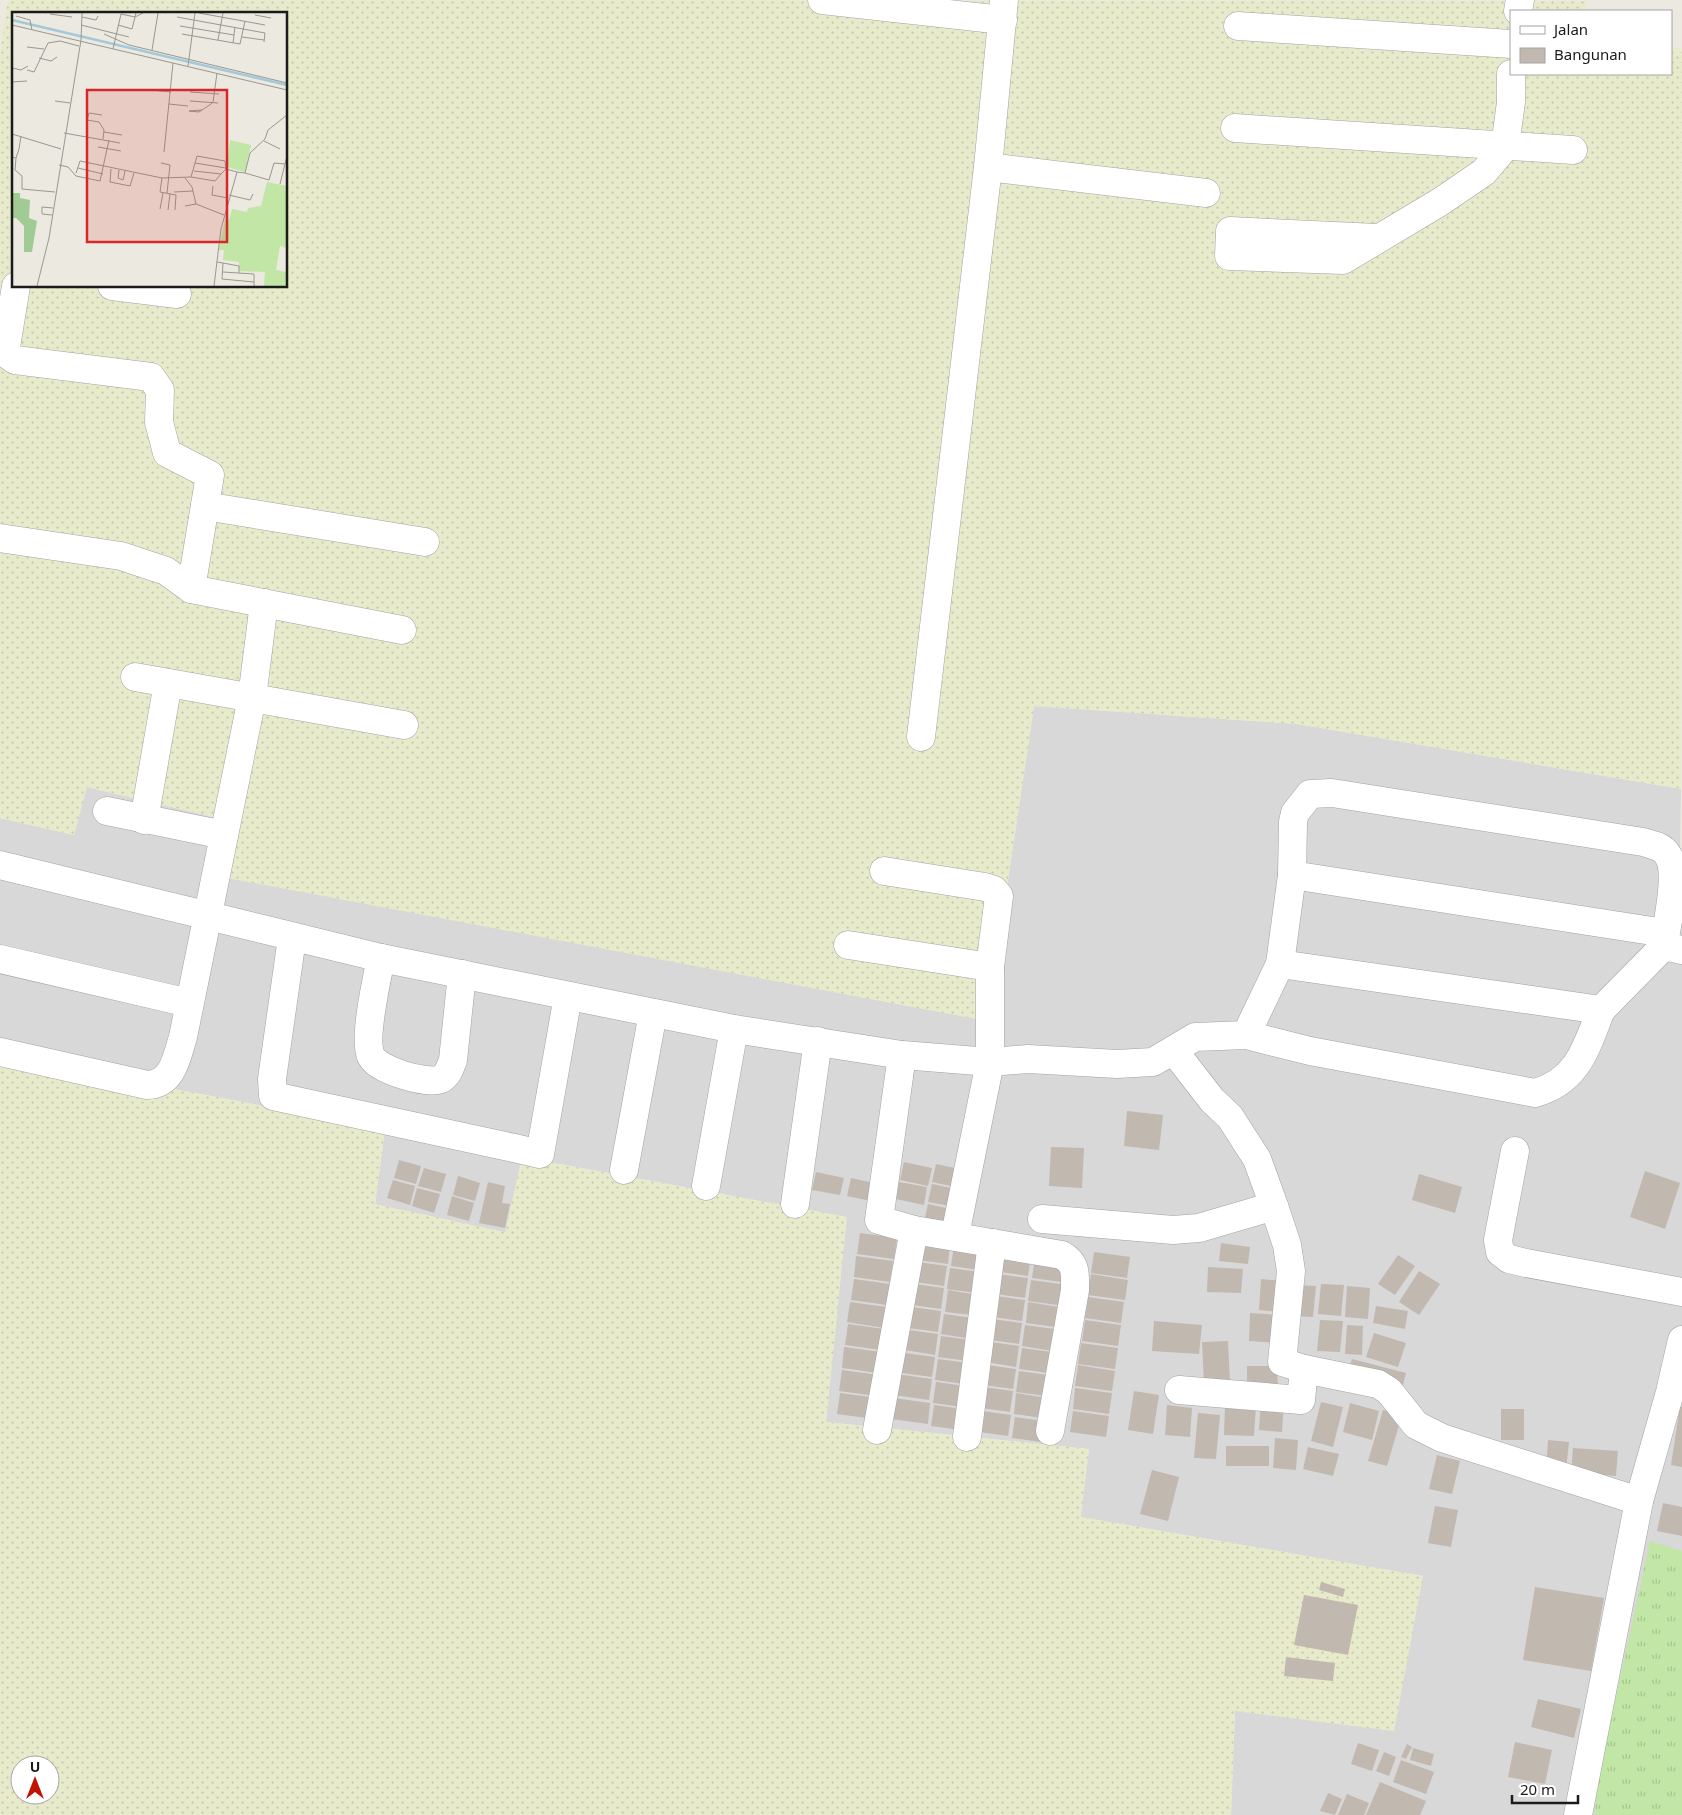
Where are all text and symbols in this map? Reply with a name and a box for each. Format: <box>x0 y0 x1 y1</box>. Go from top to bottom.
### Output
legend <box>1510 10 1672 75</box>
inset map <box>12 12 288 288</box>
text: Jalan <box>1552 19 1588 39</box>
text: Bangunan <box>1554 44 1627 64</box>
north arrow <box>10 1755 60 1805</box>
text: U <box>30 1757 40 1776</box>
scale bar <box>1512 1772 1578 1804</box>
text: 20 m <box>1520 1779 1555 1799</box>

